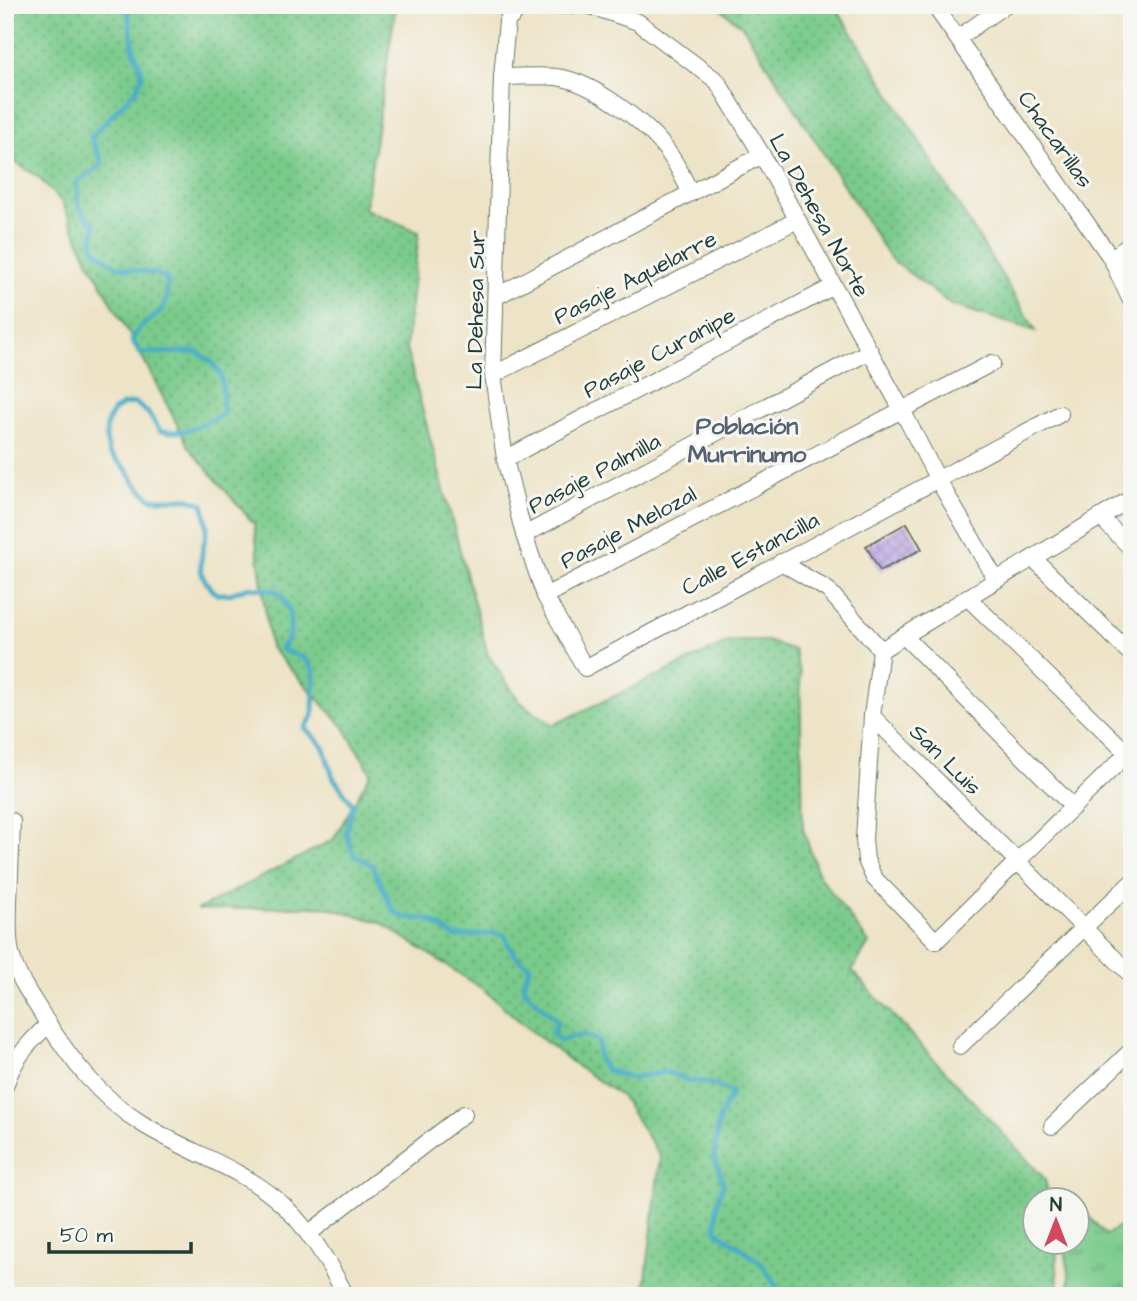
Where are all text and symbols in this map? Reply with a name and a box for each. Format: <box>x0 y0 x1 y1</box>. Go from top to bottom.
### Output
street label: Chacarillas <box>1010 84 1100 195</box>
street label: La Dehesa Norte <box>761 128 877 303</box>
street label: Pasaje Aquelarre <box>548 223 723 333</box>
street label: La Dehesa Sur <box>459 230 493 390</box>
street label: Pasaje Curanipe <box>578 299 741 406</box>
district label: Población Murrinumo <box>688 410 807 472</box>
street label: Pasaje Palmilla <box>523 425 667 522</box>
street label: Pasaje Melozal <box>555 479 702 577</box>
street label: Calle Estancilla <box>676 504 825 604</box>
street label: San Luis <box>902 717 988 803</box>
north arrow <box>1021 1186 1092 1256</box>
text: N <box>1050 1192 1062 1219</box>
scale bar <box>49 1210 191 1254</box>
text: 50 m <box>60 1221 114 1250</box>

